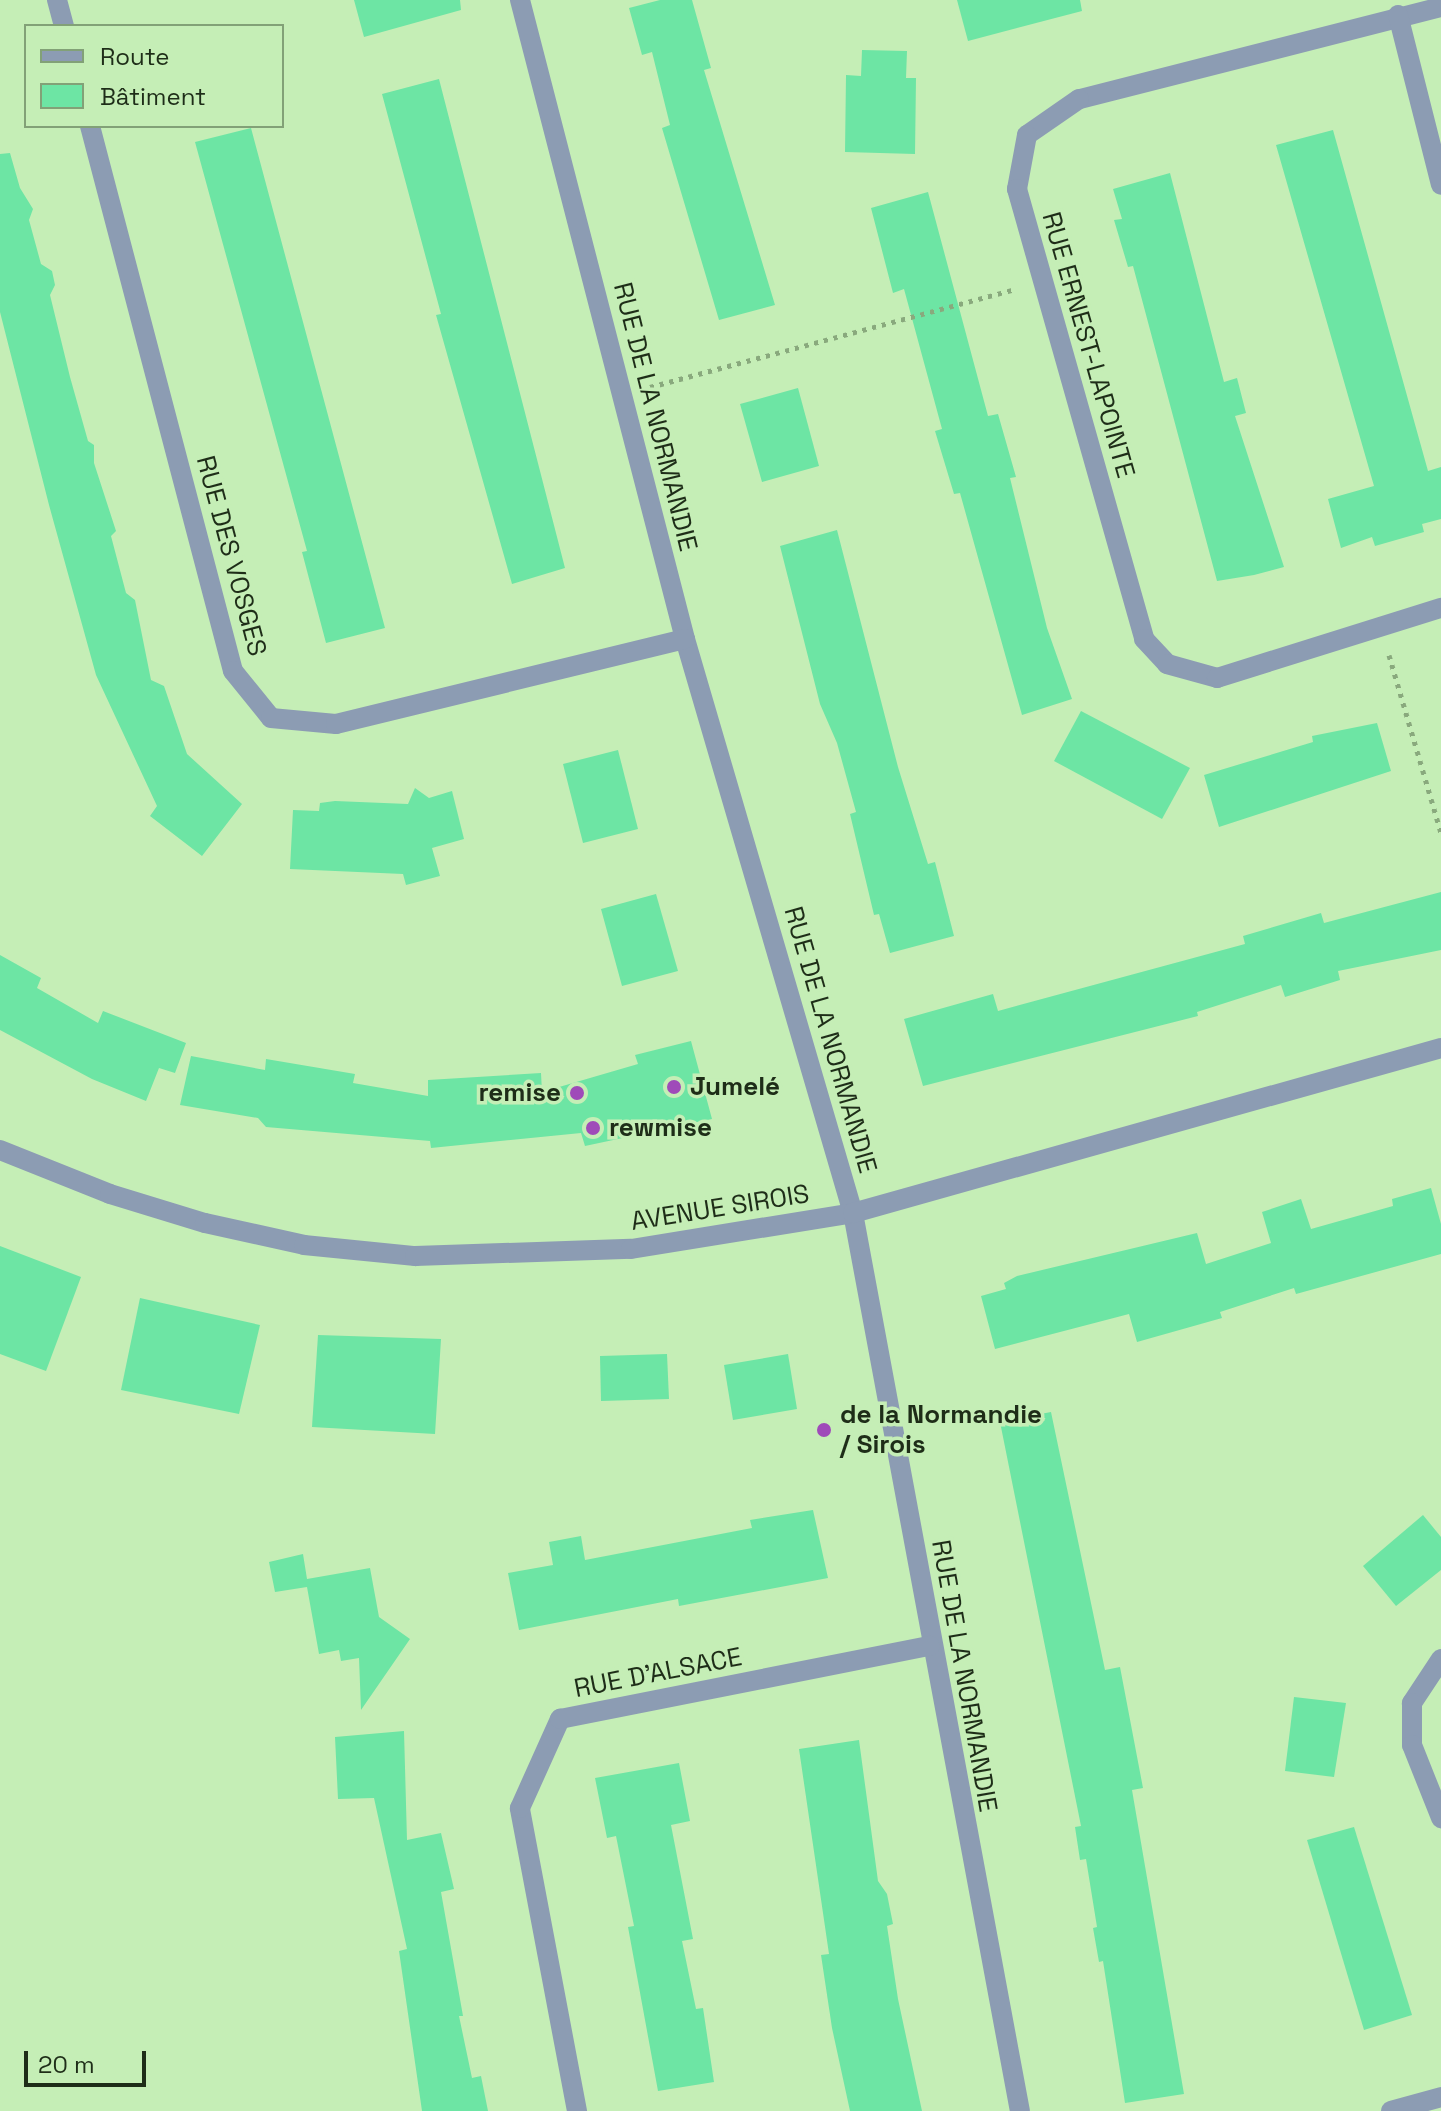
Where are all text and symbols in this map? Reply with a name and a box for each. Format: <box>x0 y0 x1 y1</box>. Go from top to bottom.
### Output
legend <box>24 24 284 128</box>
text: Route <box>100 41 169 72</box>
text: Bâtiment <box>100 81 206 112</box>
street label: RUE ERNEST-LAPOINTE <box>1035 208 1141 482</box>
street label: RUE DE LA NORMANDIE <box>606 279 704 555</box>
street label: RUE DES VOSGES <box>189 452 273 660</box>
street label: RUE DE LA NORMANDIE <box>777 903 883 1177</box>
place label: Jumelé <box>690 1071 780 1103</box>
place label: remise <box>478 1077 561 1109</box>
marker: Jumelé <box>665 1078 683 1096</box>
marker: remise <box>568 1084 586 1102</box>
place label: rewmise <box>609 1112 712 1144</box>
marker: rewmise <box>584 1119 602 1137</box>
street label: AVENUE SIROIS <box>629 1179 811 1237</box>
place label: de la Normandie / Sirois <box>840 1399 1042 1460</box>
marker: de la Normandie / Sirois <box>815 1421 833 1439</box>
street label: RUE DE LA NORMANDIE <box>925 1537 1003 1815</box>
street label: RUE D'ALSACE <box>571 1641 745 1705</box>
scale bar <box>28 2035 150 2085</box>
text: 20 m <box>38 2049 95 2080</box>

